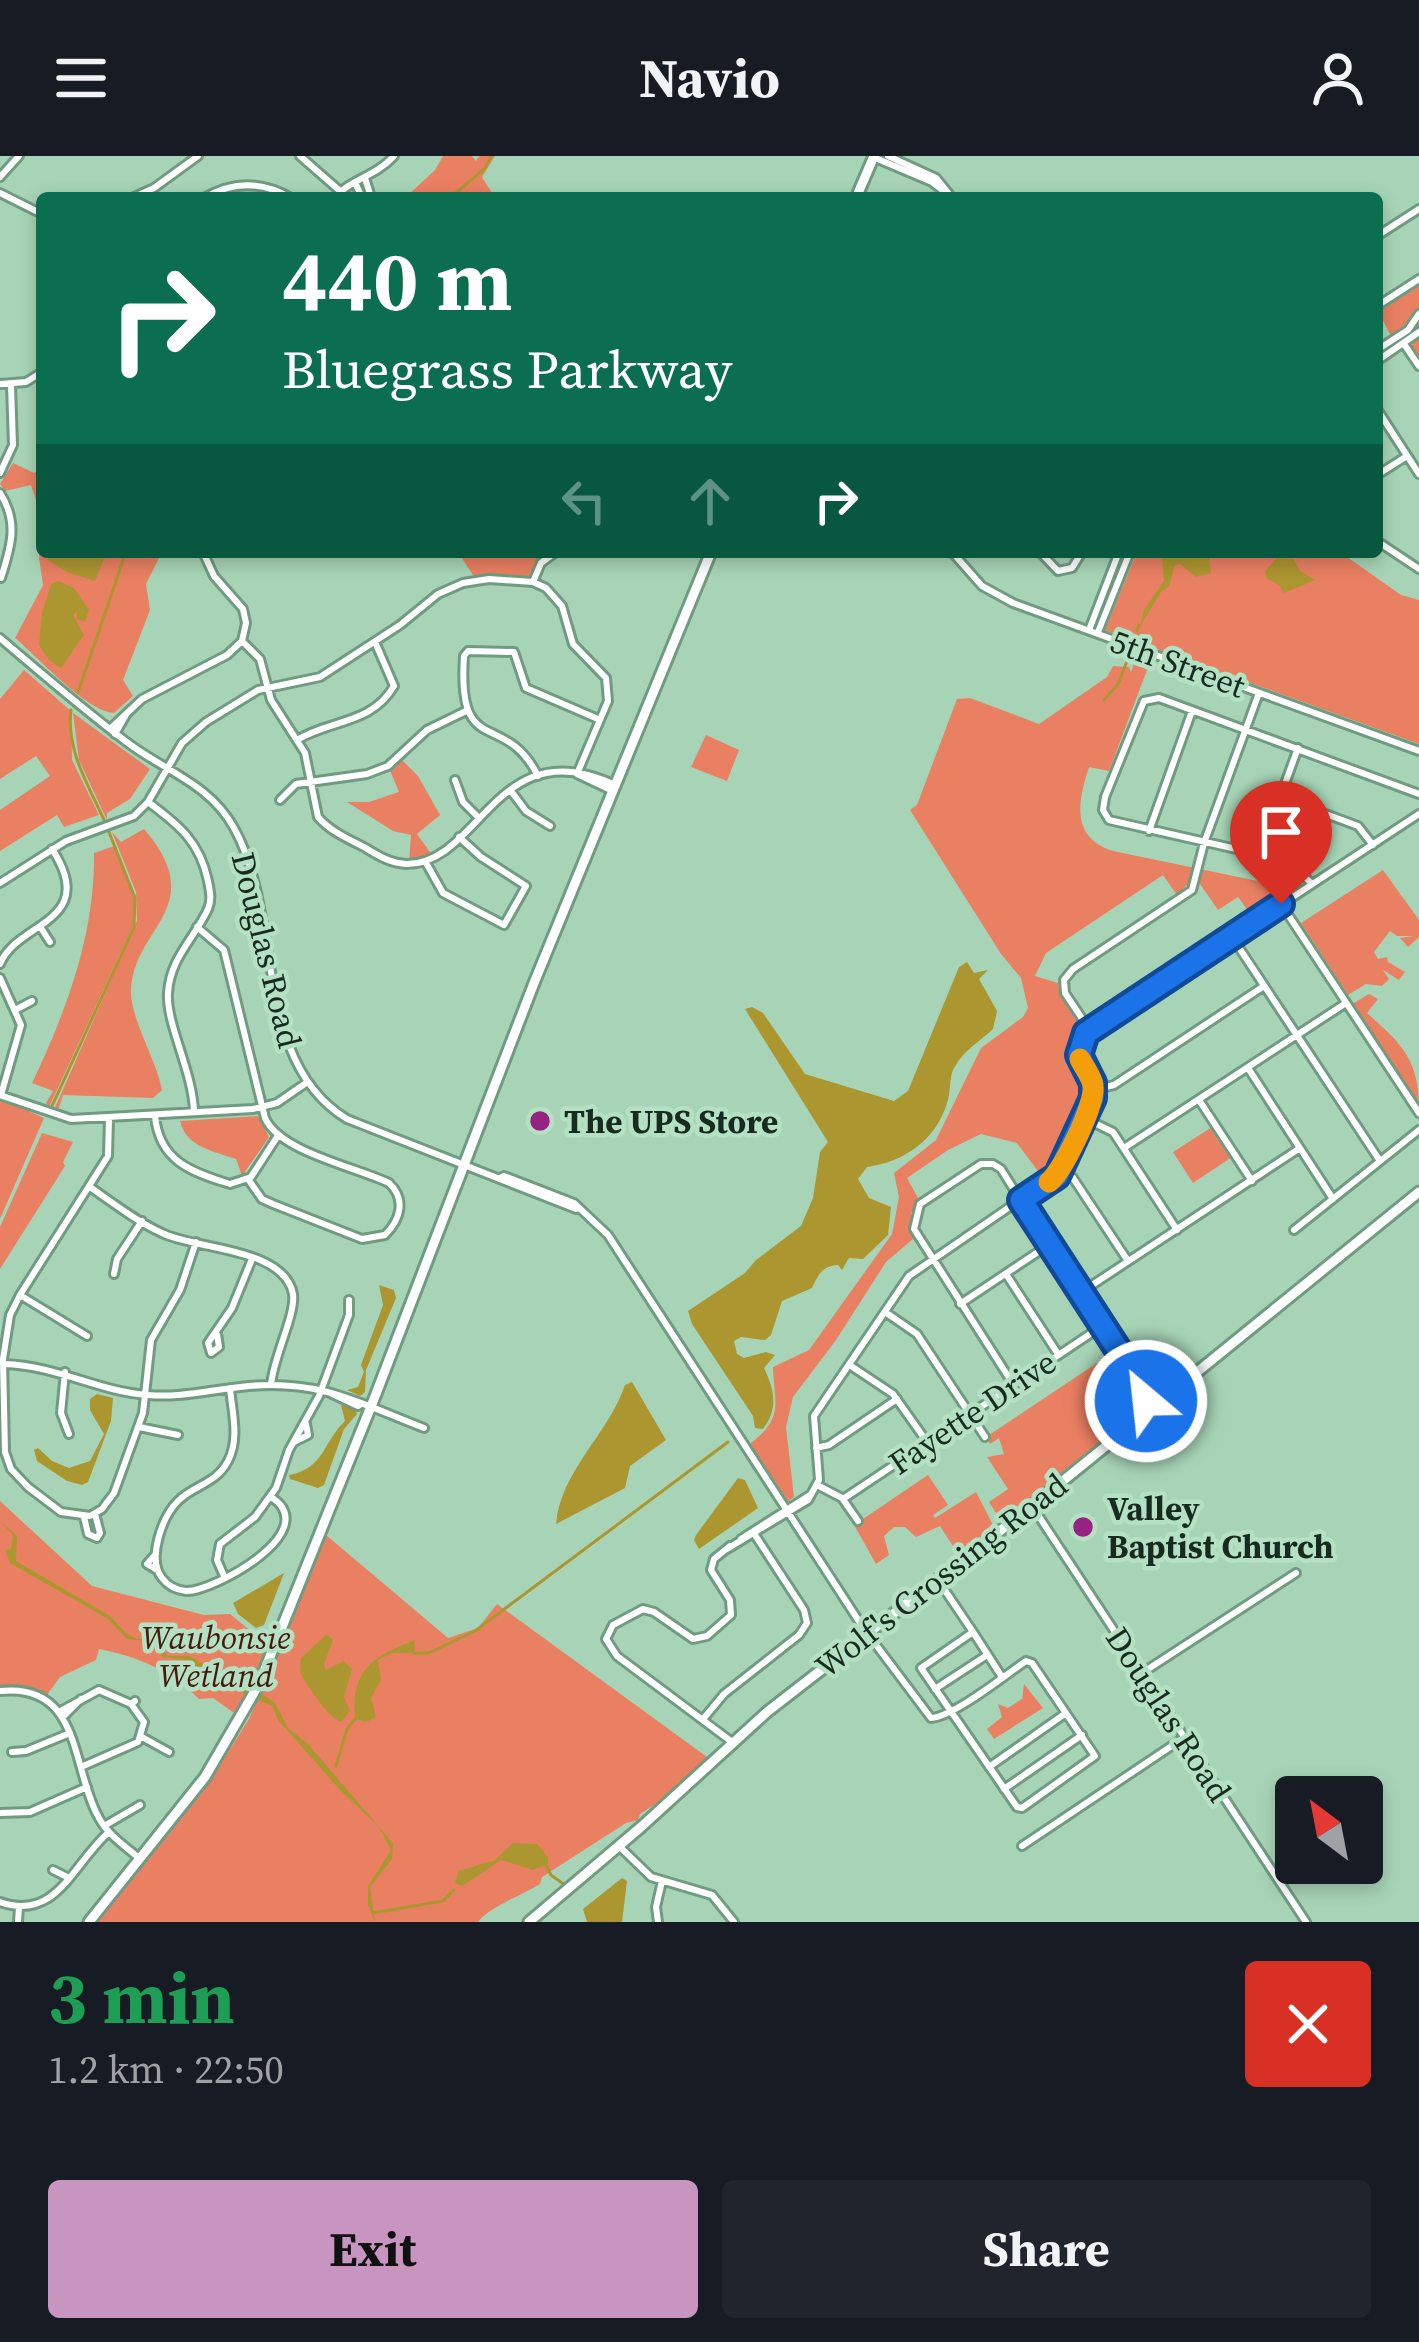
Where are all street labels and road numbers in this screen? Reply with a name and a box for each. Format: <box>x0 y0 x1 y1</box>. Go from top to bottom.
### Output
street label: 5th Street <box>1104 618 1252 709</box>
street label: Douglas Road <box>220 848 313 1053</box>
street label: Fayette Drive <box>880 1340 1065 1485</box>
street label: Wolf's Crossing Road <box>806 1462 1077 1688</box>
street label: Douglas Road <box>1095 1618 1242 1811</box>

